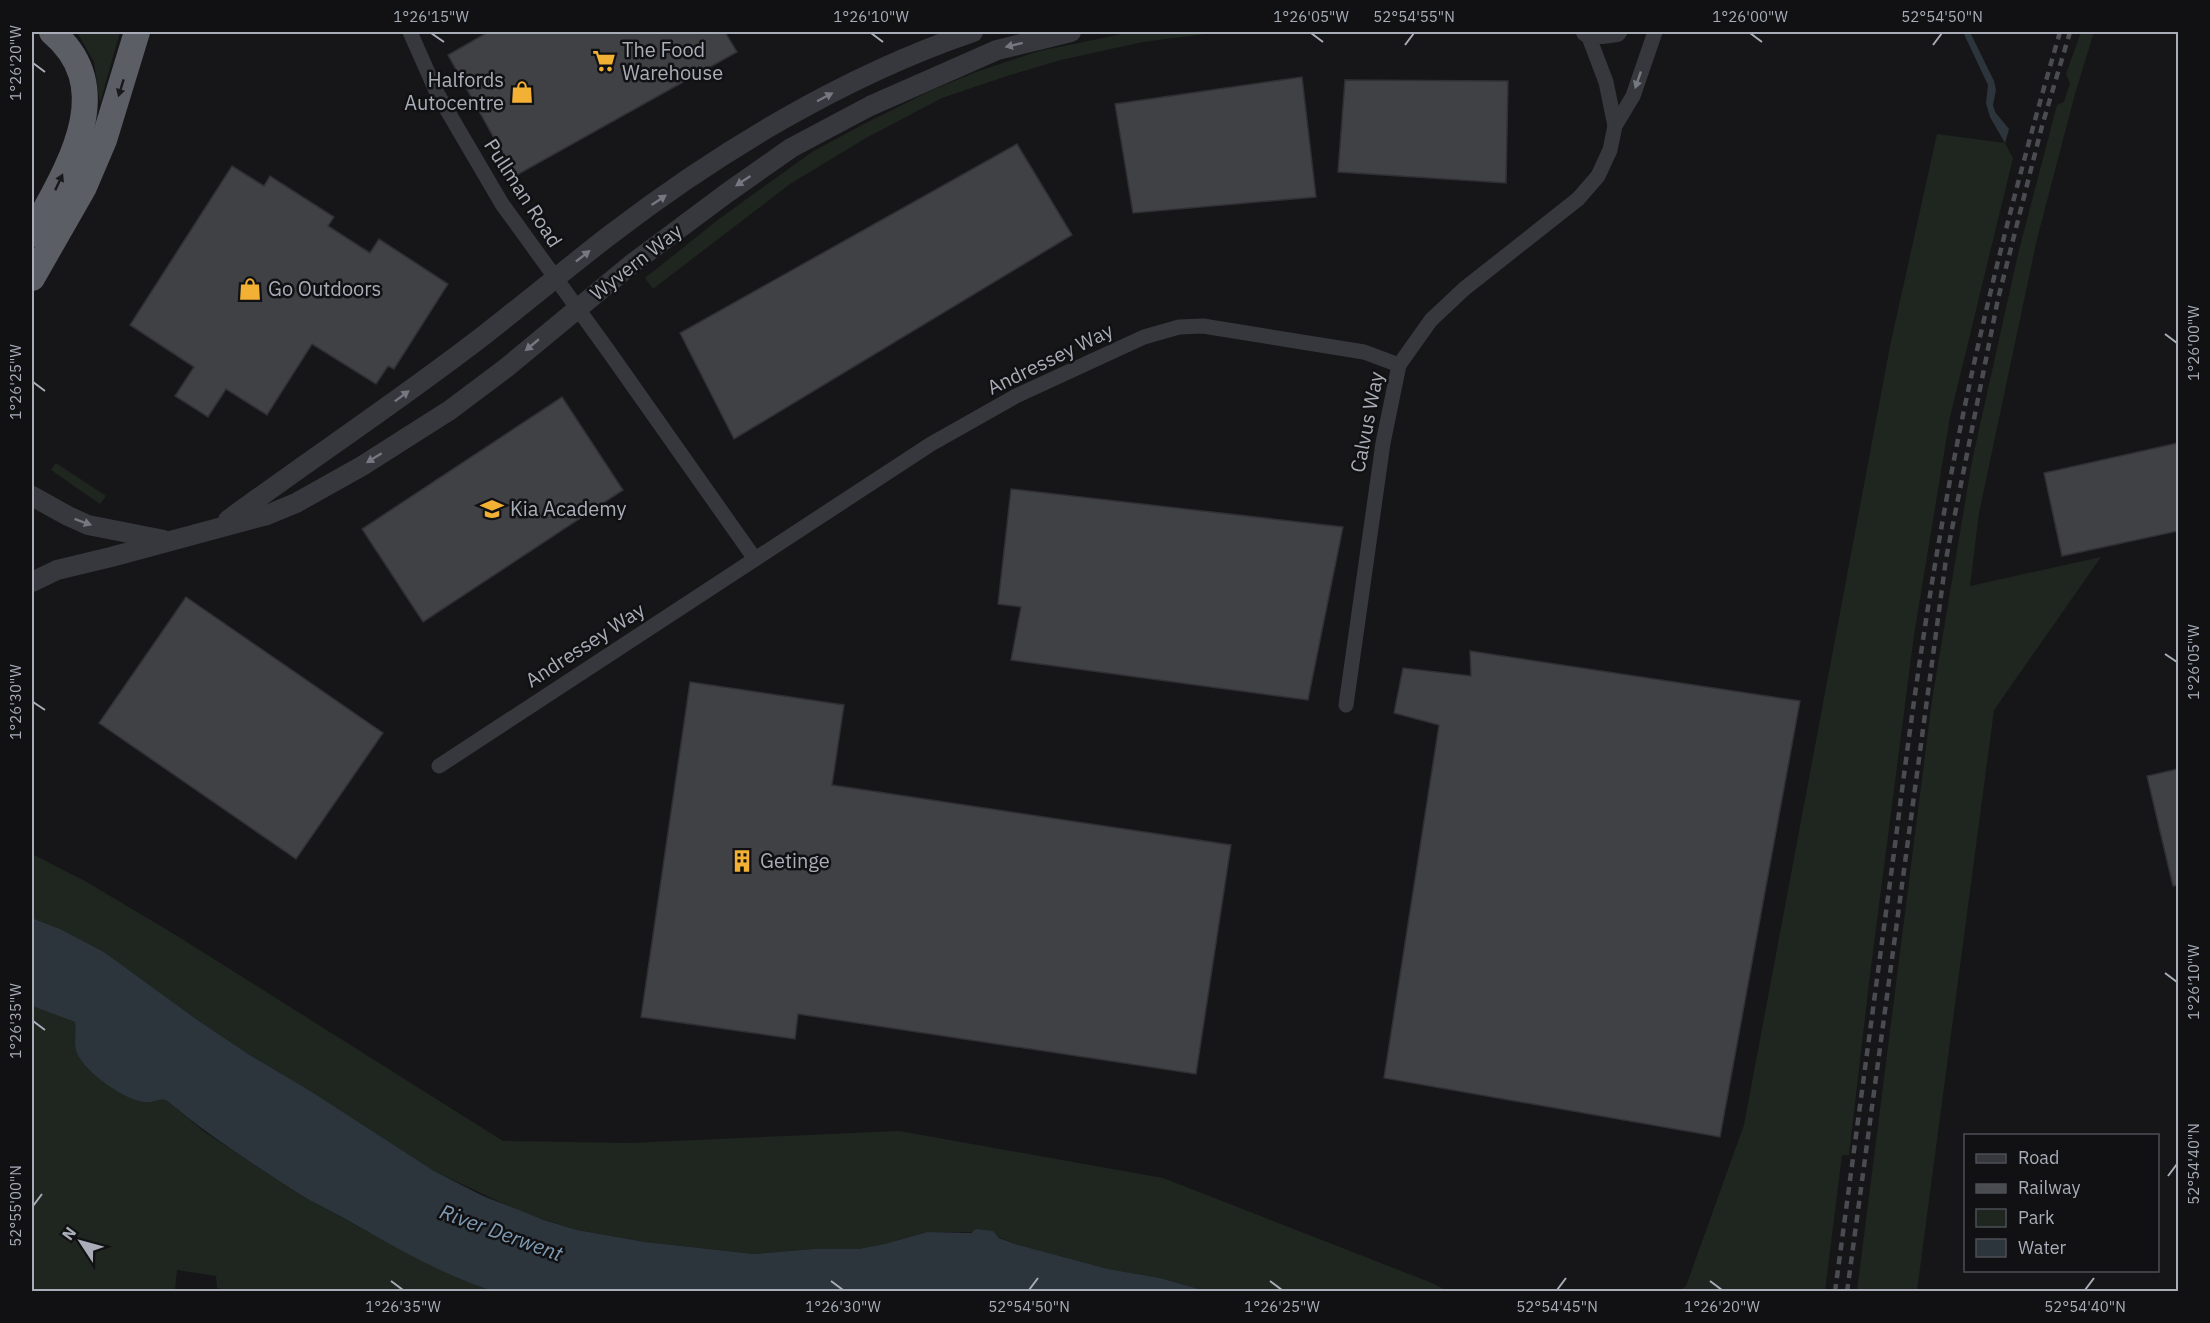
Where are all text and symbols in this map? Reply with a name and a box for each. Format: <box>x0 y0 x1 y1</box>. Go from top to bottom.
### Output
text: 1°26'15"W <box>393 7 469 26</box>
text: 1°26'10"W <box>833 7 909 26</box>
text: 1°26'05"W <box>1273 7 1349 26</box>
text: 52°54'55"N <box>1373 7 1455 26</box>
text: 1°26'00"W <box>1712 7 1788 26</box>
text: 52°54'50"N <box>1901 7 1983 26</box>
text: 1°26'20"W <box>6 25 25 101</box>
place label: The Food Warehouse <box>622 36 723 86</box>
one-way arrow <box>1005 41 1023 51</box>
supermarket icon: The Food Warehouse <box>591 48 617 74</box>
place label: Halfords Autocentre <box>404 66 504 116</box>
one-way arrow <box>1633 71 1642 89</box>
one-way arrow <box>116 79 125 97</box>
shop icon: Halfords Autocentre <box>509 79 535 105</box>
one-way arrow <box>816 92 833 102</box>
street label: Pullman Road <box>478 133 569 252</box>
one-way arrow <box>54 173 63 190</box>
one-way arrow <box>735 175 751 186</box>
one-way arrow <box>651 195 667 206</box>
street label: Wyvern Way <box>584 217 687 306</box>
one-way arrow <box>575 250 591 263</box>
place label: Go Outdoors <box>268 275 381 302</box>
shop icon: Go Outdoors <box>237 276 263 302</box>
text: 1°26'00"W <box>2184 305 2203 381</box>
street label: Andressey Way <box>982 316 1117 401</box>
one-way arrow <box>524 339 540 352</box>
text: 1°26'25"W <box>6 344 25 420</box>
street label: Calvus Way <box>1344 369 1390 475</box>
one-way arrow <box>394 391 409 403</box>
one-way arrow <box>366 453 382 464</box>
place label: Kia Academy <box>510 495 627 522</box>
school or university icon: Kia Academy <box>479 496 505 522</box>
one-way arrow <box>75 518 93 528</box>
street label: Andressey Way <box>520 596 650 693</box>
text: 1°26'05"W <box>2184 624 2203 700</box>
text: 1°26'30"W <box>6 664 25 740</box>
place label: Getinge <box>760 847 830 874</box>
building icon: Getinge <box>729 848 755 874</box>
text: 1°26'10"W <box>2184 944 2203 1020</box>
text: 1°26'35"W <box>6 983 25 1059</box>
text: 52°54'40"N <box>2184 1123 2203 1205</box>
legend <box>1964 1134 2159 1272</box>
text: Road <box>2018 1146 2059 1169</box>
text: 52°55'00"N <box>6 1165 25 1247</box>
text: Railway <box>2018 1176 2080 1199</box>
water label: River Derwent <box>436 1197 568 1268</box>
text: Park <box>2018 1206 2055 1229</box>
north arrow <box>51 1212 111 1272</box>
text: N <box>57 1223 80 1244</box>
text: Water <box>2018 1236 2067 1259</box>
text: 1°26'35"W <box>365 1297 441 1316</box>
text: 1°26'30"W <box>805 1297 881 1316</box>
text: 52°54'50"N <box>988 1297 1070 1316</box>
text: 1°26'25"W <box>1244 1297 1320 1316</box>
text: 52°54'45"N <box>1516 1297 1598 1316</box>
text: 1°26'20"W <box>1684 1297 1760 1316</box>
text: 52°54'40"N <box>2044 1297 2126 1316</box>

